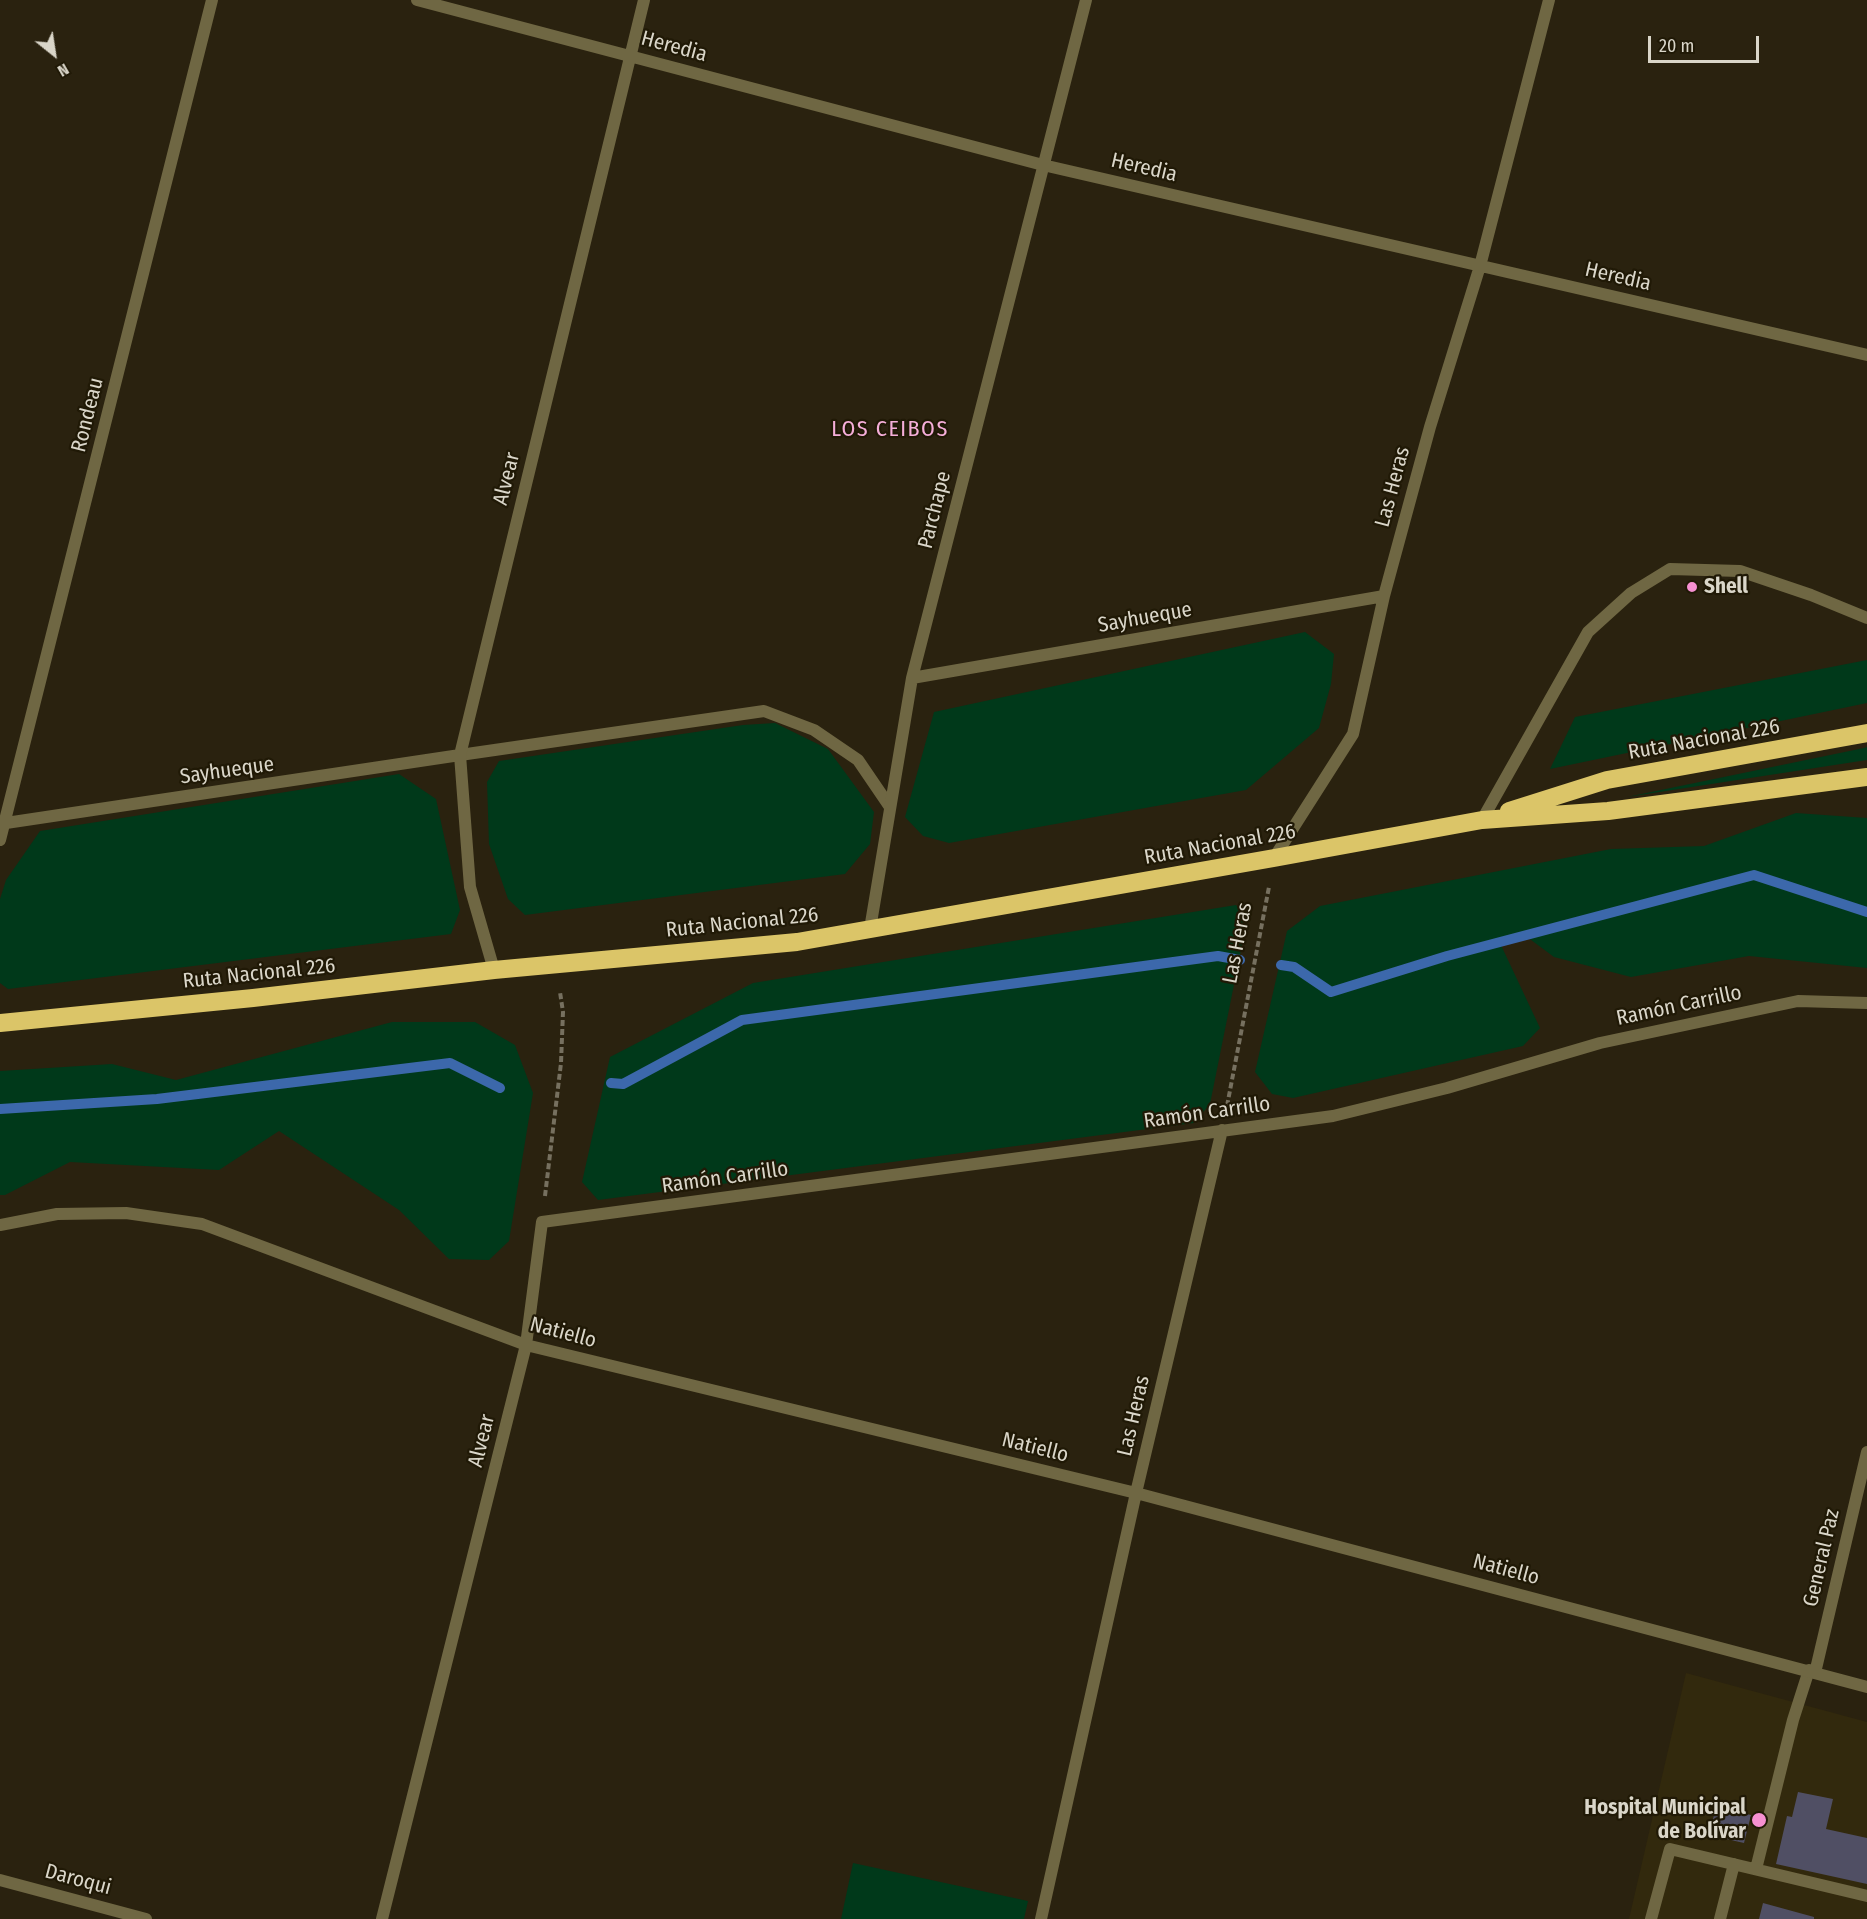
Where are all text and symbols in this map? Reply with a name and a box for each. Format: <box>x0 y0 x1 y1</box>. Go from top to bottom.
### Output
north arrow <box>24 24 84 84</box>
scale bar <box>1651 24 1762 62</box>
street label: Heredia <box>638 26 710 68</box>
text: 20 m <box>1659 35 1694 57</box>
text: N <box>54 59 72 81</box>
street label: Heredia <box>1108 148 1180 188</box>
street label: Heredia <box>1582 257 1654 297</box>
street label: Rondeau <box>67 375 109 455</box>
district label: LOS CEIBOS <box>831 417 949 443</box>
street label: Las Heras <box>1370 444 1416 530</box>
street label: Alvear <box>488 450 526 508</box>
street label: Parchape <box>913 469 957 551</box>
place label: Shell <box>1704 574 1748 600</box>
marker: Shell <box>1685 580 1699 594</box>
street label: Sayhueque <box>1096 597 1194 639</box>
street label: Ruta Nacional 226 <box>1626 714 1782 766</box>
street label: Sayhueque <box>178 752 276 790</box>
street label: Ruta Nacional 226 <box>1142 819 1298 871</box>
street label: Las Heras <box>1218 900 1258 986</box>
street label: Ruta Nacional 226 <box>664 902 820 944</box>
street label: Ruta Nacional 226 <box>181 953 337 995</box>
street label: Ramón Carrillo <box>1614 980 1744 1032</box>
street label: Ramón Carrillo <box>1142 1092 1272 1134</box>
street label: Ramón Carrillo <box>660 1157 790 1199</box>
street label: Natiello <box>527 1312 599 1354</box>
street label: Las Heras <box>1112 1373 1156 1459</box>
street label: Alvear <box>463 1412 501 1470</box>
street label: Natiello <box>999 1428 1071 1468</box>
street label: General Paz <box>1799 1507 1845 1609</box>
street label: Natiello <box>1470 1549 1542 1591</box>
place label: Hospital Municipal de Bolívar <box>1584 1795 1746 1845</box>
marker: Hospital Municipal de Bolívar <box>1750 1811 1768 1829</box>
street label: Daroqui <box>42 1859 114 1901</box>

